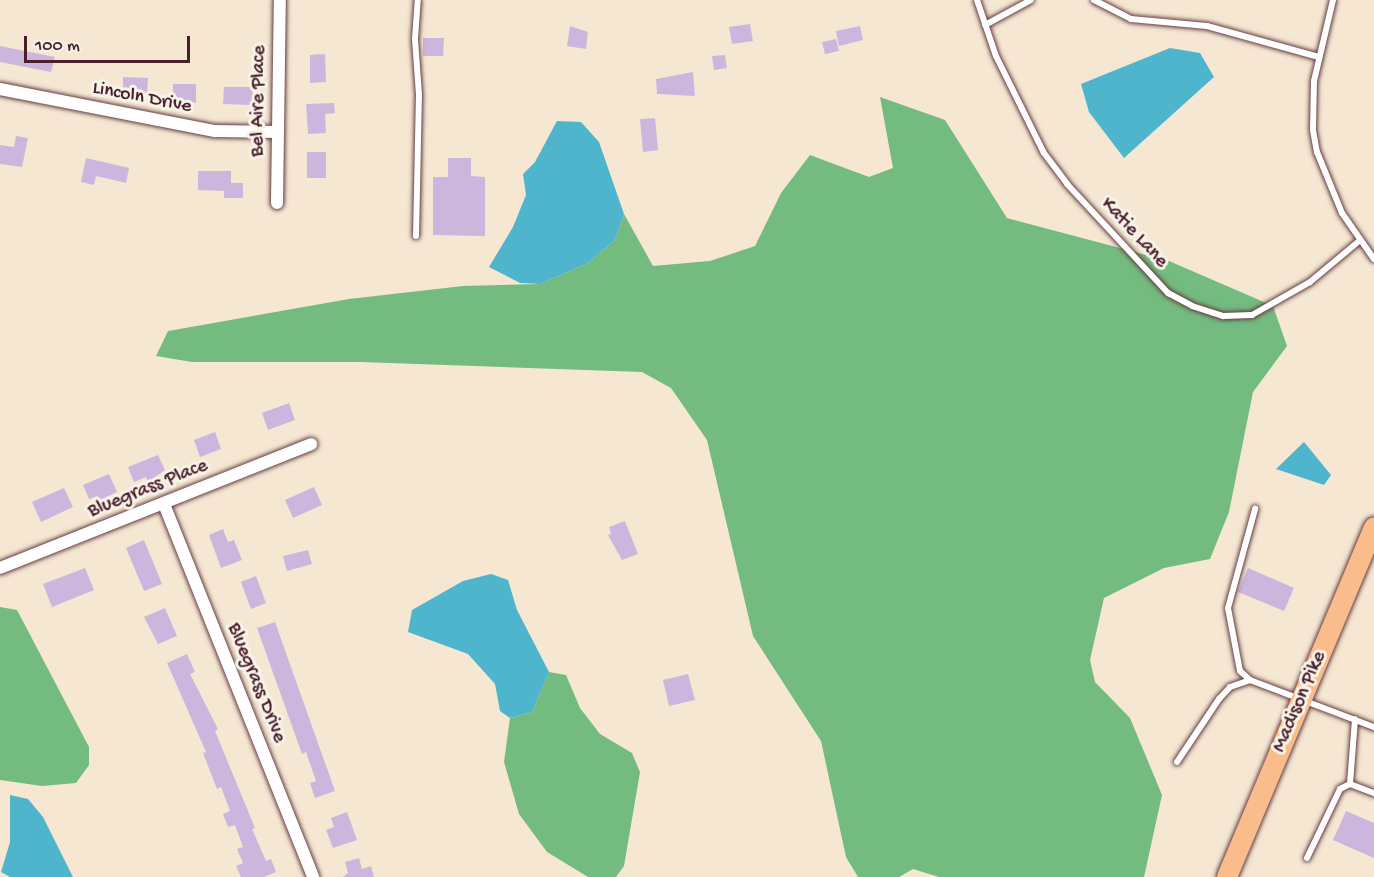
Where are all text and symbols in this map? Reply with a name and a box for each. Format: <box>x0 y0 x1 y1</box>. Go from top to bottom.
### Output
scale bar <box>27 24 194 62</box>
text: 100 m <box>35 36 80 57</box>
street label: Bel Aire Place <box>246 45 272 157</box>
street label: Lincoln Drive <box>90 77 194 119</box>
street label: Katie Lane <box>1095 193 1173 273</box>
street label: Bluegrass Place <box>85 454 211 524</box>
street label: Bluegrass Drive <box>221 620 291 746</box>
street label: Madison Pike <box>1268 648 1332 756</box>

